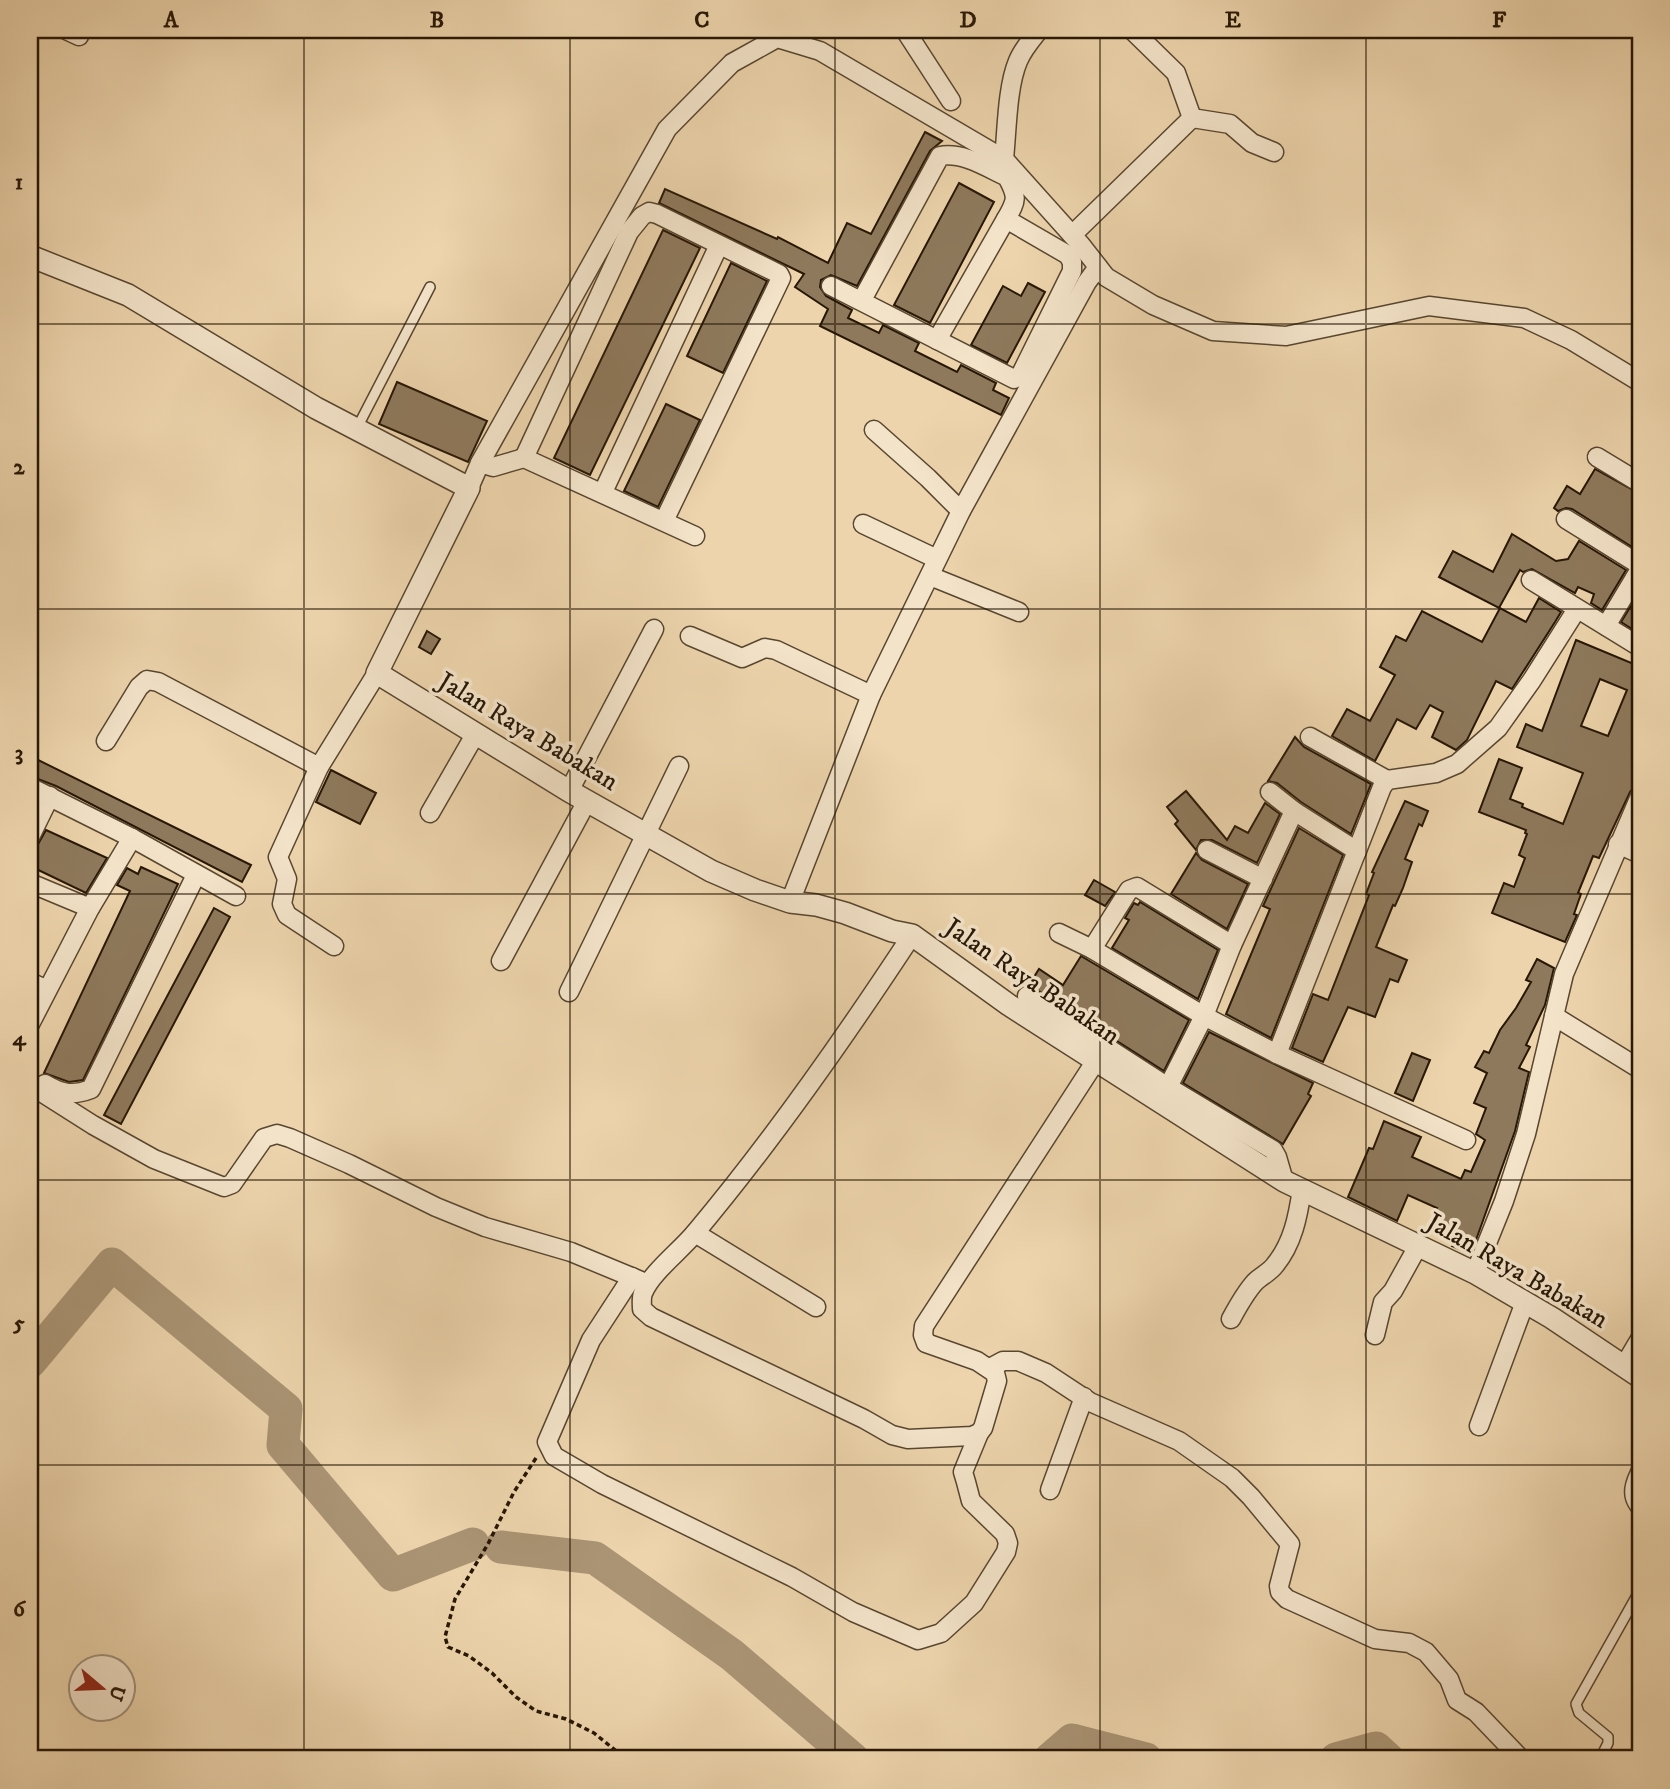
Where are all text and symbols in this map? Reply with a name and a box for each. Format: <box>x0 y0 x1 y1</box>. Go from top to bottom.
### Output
text: A <box>163 6 180 35</box>
text: B <box>430 6 444 35</box>
text: C <box>694 6 710 35</box>
text: D <box>959 6 977 35</box>
text: E <box>1225 6 1241 35</box>
text: F <box>1492 6 1507 35</box>
text: 1 <box>15 168 23 197</box>
text: 2 <box>13 453 25 482</box>
street label: Jalan Raya Babakan <box>430 664 624 799</box>
text: 3 <box>15 739 23 768</box>
street label: Jalan Raya Babakan <box>936 910 1126 1053</box>
text: 4 <box>12 1024 27 1053</box>
street label: Jalan Raya Babakan <box>1419 1205 1614 1337</box>
text: 5 <box>12 1309 25 1338</box>
text: 6 <box>13 1595 27 1624</box>
north arrow <box>66 1652 136 1722</box>
text: U <box>103 1682 130 1704</box>

